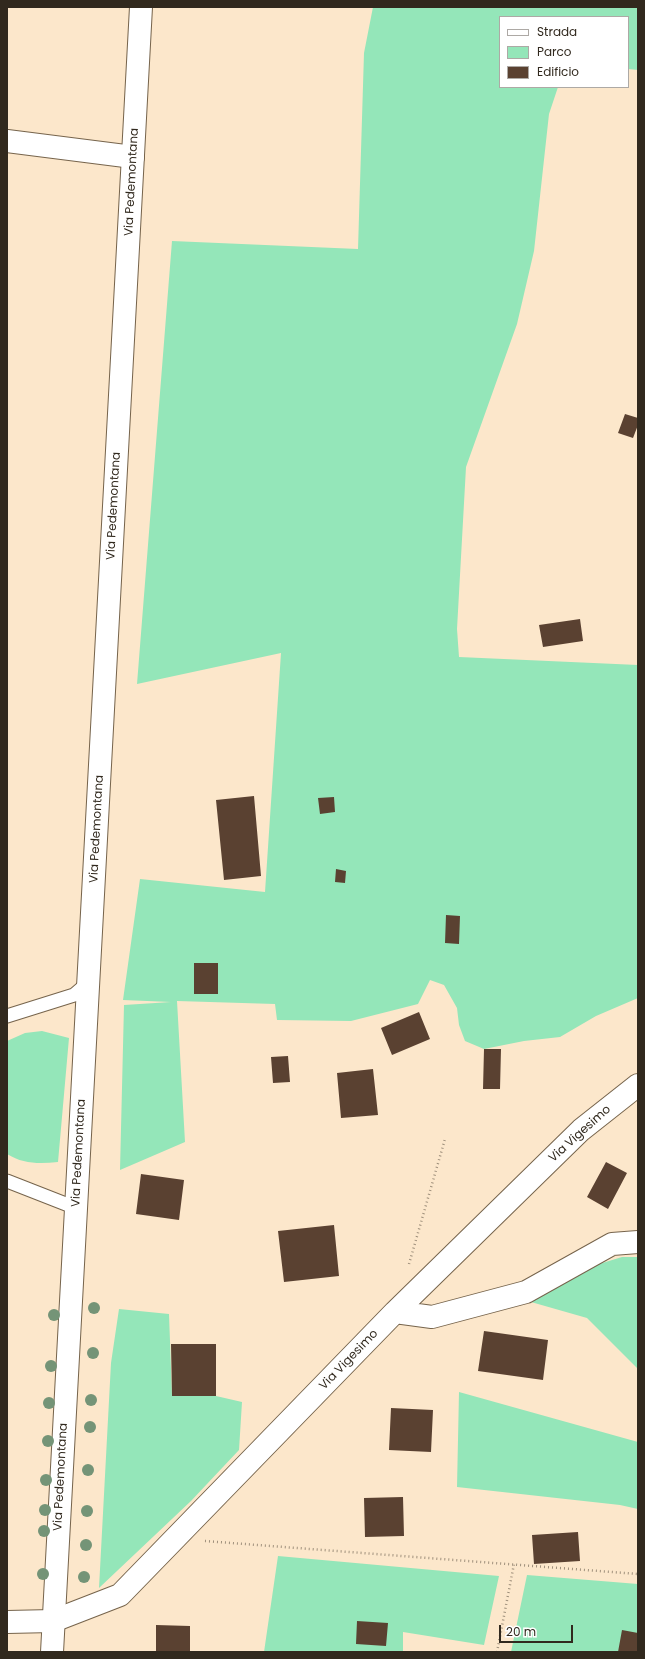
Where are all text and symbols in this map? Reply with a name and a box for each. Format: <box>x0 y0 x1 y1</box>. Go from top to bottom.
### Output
legend <box>499 16 629 88</box>
text: Strada <box>537 23 577 40</box>
text: Parco <box>537 43 572 60</box>
text: Edificio <box>537 63 579 80</box>
street label: Via Pedemontana <box>122 128 142 236</box>
street label: Via Pedemontana <box>104 452 124 560</box>
street label: Via Pedemontana <box>87 775 107 883</box>
street label: Via Pedemontana <box>69 1099 89 1207</box>
street label: Via Vigesimo <box>546 1102 614 1166</box>
street label: Via Vigesimo <box>317 1327 381 1393</box>
street label: Via Pedemontana <box>51 1423 71 1531</box>
scale bar <box>501 1617 575 1643</box>
text: 20 m <box>506 1623 536 1640</box>

